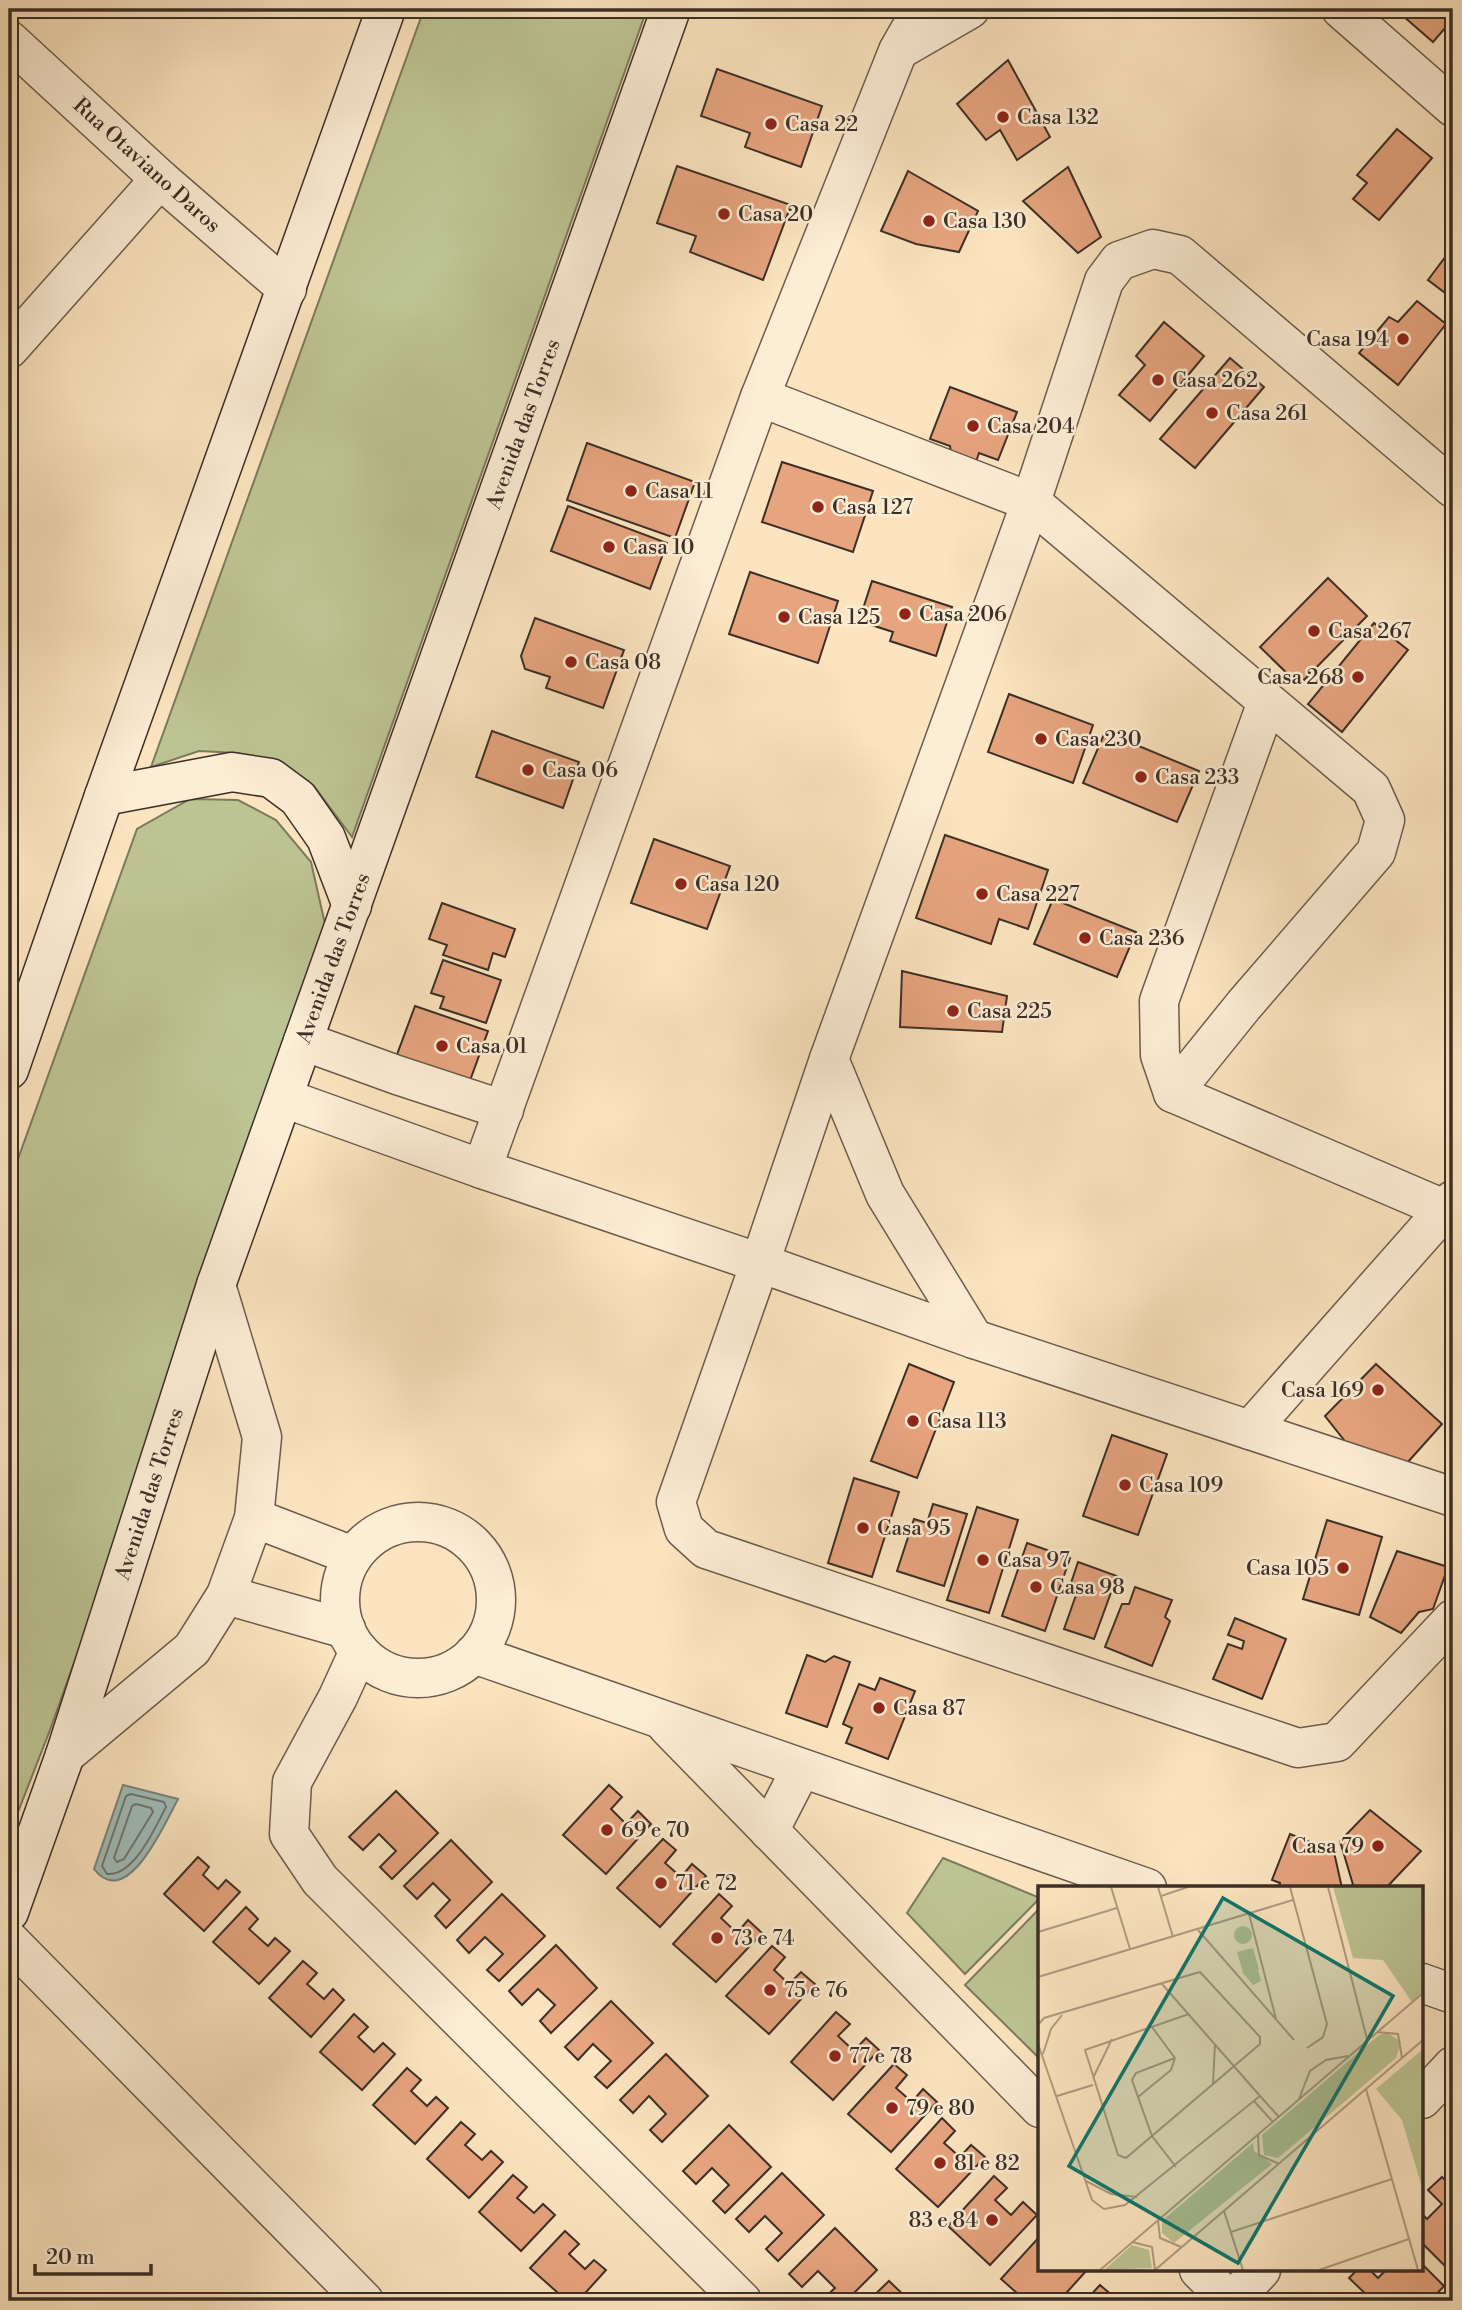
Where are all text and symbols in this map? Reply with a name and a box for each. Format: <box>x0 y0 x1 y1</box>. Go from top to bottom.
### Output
street label: Rua Otaviano Daros <box>67 93 225 239</box>
place label: Casa 132 <box>1017 105 1099 131</box>
marker: Casa 132 <box>995 109 1011 125</box>
place label: Casa 22 <box>785 112 858 138</box>
marker: Casa 22 <box>763 116 779 132</box>
place label: Casa 20 <box>738 202 813 228</box>
marker: Casa 20 <box>716 206 732 222</box>
place label: Casa 130 <box>943 209 1027 235</box>
marker: Casa 130 <box>921 213 937 229</box>
place label: Casa 194 <box>1306 327 1389 353</box>
marker: Casa 194 <box>1395 331 1411 347</box>
street label: Avenida das Torres <box>481 336 567 514</box>
place label: Casa 262 <box>1172 368 1258 394</box>
marker: Casa 262 <box>1150 372 1166 388</box>
place label: Casa 261 <box>1226 401 1308 427</box>
marker: Casa 261 <box>1204 405 1220 421</box>
place label: Casa 204 <box>987 414 1075 440</box>
marker: Casa 204 <box>965 418 981 434</box>
place label: Casa 11 <box>645 479 713 505</box>
marker: Casa 11 <box>623 483 639 499</box>
place label: Casa 127 <box>832 495 914 521</box>
marker: Casa 127 <box>810 499 826 515</box>
place label: Casa 10 <box>623 535 695 561</box>
marker: Casa 10 <box>601 539 617 555</box>
place label: Casa 206 <box>919 602 1007 628</box>
place label: Casa 125 <box>798 605 880 631</box>
marker: Casa 206 <box>897 606 913 622</box>
marker: Casa 125 <box>776 609 792 625</box>
place label: Casa 267 <box>1328 619 1412 645</box>
marker: Casa 267 <box>1306 623 1322 639</box>
place label: Casa 08 <box>585 650 661 676</box>
marker: Casa 08 <box>563 654 579 670</box>
place label: Casa 268 <box>1257 665 1344 691</box>
marker: Casa 268 <box>1350 669 1366 685</box>
place label: Casa 230 <box>1055 727 1142 753</box>
marker: Casa 230 <box>1033 731 1049 747</box>
place label: Casa 06 <box>542 758 618 784</box>
marker: Casa 06 <box>520 762 536 778</box>
place label: Casa 233 <box>1155 765 1239 791</box>
marker: Casa 233 <box>1133 769 1149 785</box>
street label: Avenida das Torres <box>291 870 377 1048</box>
place label: Casa 120 <box>695 872 780 898</box>
marker: Casa 120 <box>673 876 689 892</box>
place label: Casa 227 <box>996 882 1080 908</box>
marker: Casa 227 <box>974 886 990 902</box>
place label: Casa 236 <box>1099 926 1185 952</box>
marker: Casa 236 <box>1077 930 1093 946</box>
place label: Casa 225 <box>967 999 1052 1025</box>
marker: Casa 225 <box>945 1003 961 1019</box>
place label: Casa 01 <box>456 1034 528 1060</box>
marker: Casa 01 <box>434 1038 450 1054</box>
place label: Casa 169 <box>1281 1378 1364 1404</box>
marker: Casa 169 <box>1370 1382 1386 1398</box>
street label: Avenida das Torres <box>110 1405 190 1585</box>
place label: Casa 113 <box>927 1409 1007 1435</box>
marker: Casa 113 <box>905 1413 921 1429</box>
place label: Casa 109 <box>1139 1473 1223 1499</box>
marker: Casa 109 <box>1117 1477 1133 1493</box>
place label: Casa 95 <box>877 1516 951 1542</box>
marker: Casa 95 <box>855 1520 871 1536</box>
place label: Casa 97 <box>997 1548 1070 1574</box>
marker: Casa 97 <box>975 1552 991 1568</box>
place label: Casa 105 <box>1246 1556 1329 1582</box>
marker: Casa 105 <box>1335 1560 1351 1576</box>
place label: Casa 98 <box>1050 1575 1125 1601</box>
marker: Casa 98 <box>1028 1579 1044 1595</box>
place label: Casa 87 <box>893 1696 966 1722</box>
marker: Casa 87 <box>871 1700 887 1716</box>
place label: 69 e 70 <box>621 1818 690 1844</box>
marker: 69 e 70 <box>599 1822 615 1838</box>
place label: Casa 79 <box>1292 1834 1364 1860</box>
marker: Casa 79 <box>1370 1838 1386 1854</box>
place label: 71 e 72 <box>675 1871 737 1897</box>
marker: 71 e 72 <box>653 1875 669 1891</box>
inset map <box>1038 1886 1424 2272</box>
place label: 73 e 74 <box>731 1926 794 1952</box>
marker: 73 e 74 <box>709 1930 725 1946</box>
place label: 75 e 76 <box>784 1978 848 2004</box>
marker: 75 e 76 <box>762 1982 778 1998</box>
place label: 77 e 78 <box>849 2044 912 2070</box>
marker: 77 e 78 <box>827 2048 843 2064</box>
place label: 79 e 80 <box>906 2096 975 2122</box>
marker: 79 e 80 <box>884 2100 900 2116</box>
place label: 81 e 82 <box>954 2151 1020 2177</box>
marker: 81 e 82 <box>932 2155 948 2171</box>
place label: 83 e 84 <box>909 2208 978 2234</box>
marker: 83 e 84 <box>984 2212 1000 2228</box>
scale bar <box>35 2233 150 2277</box>
text: 20 m <box>46 2245 95 2271</box>

